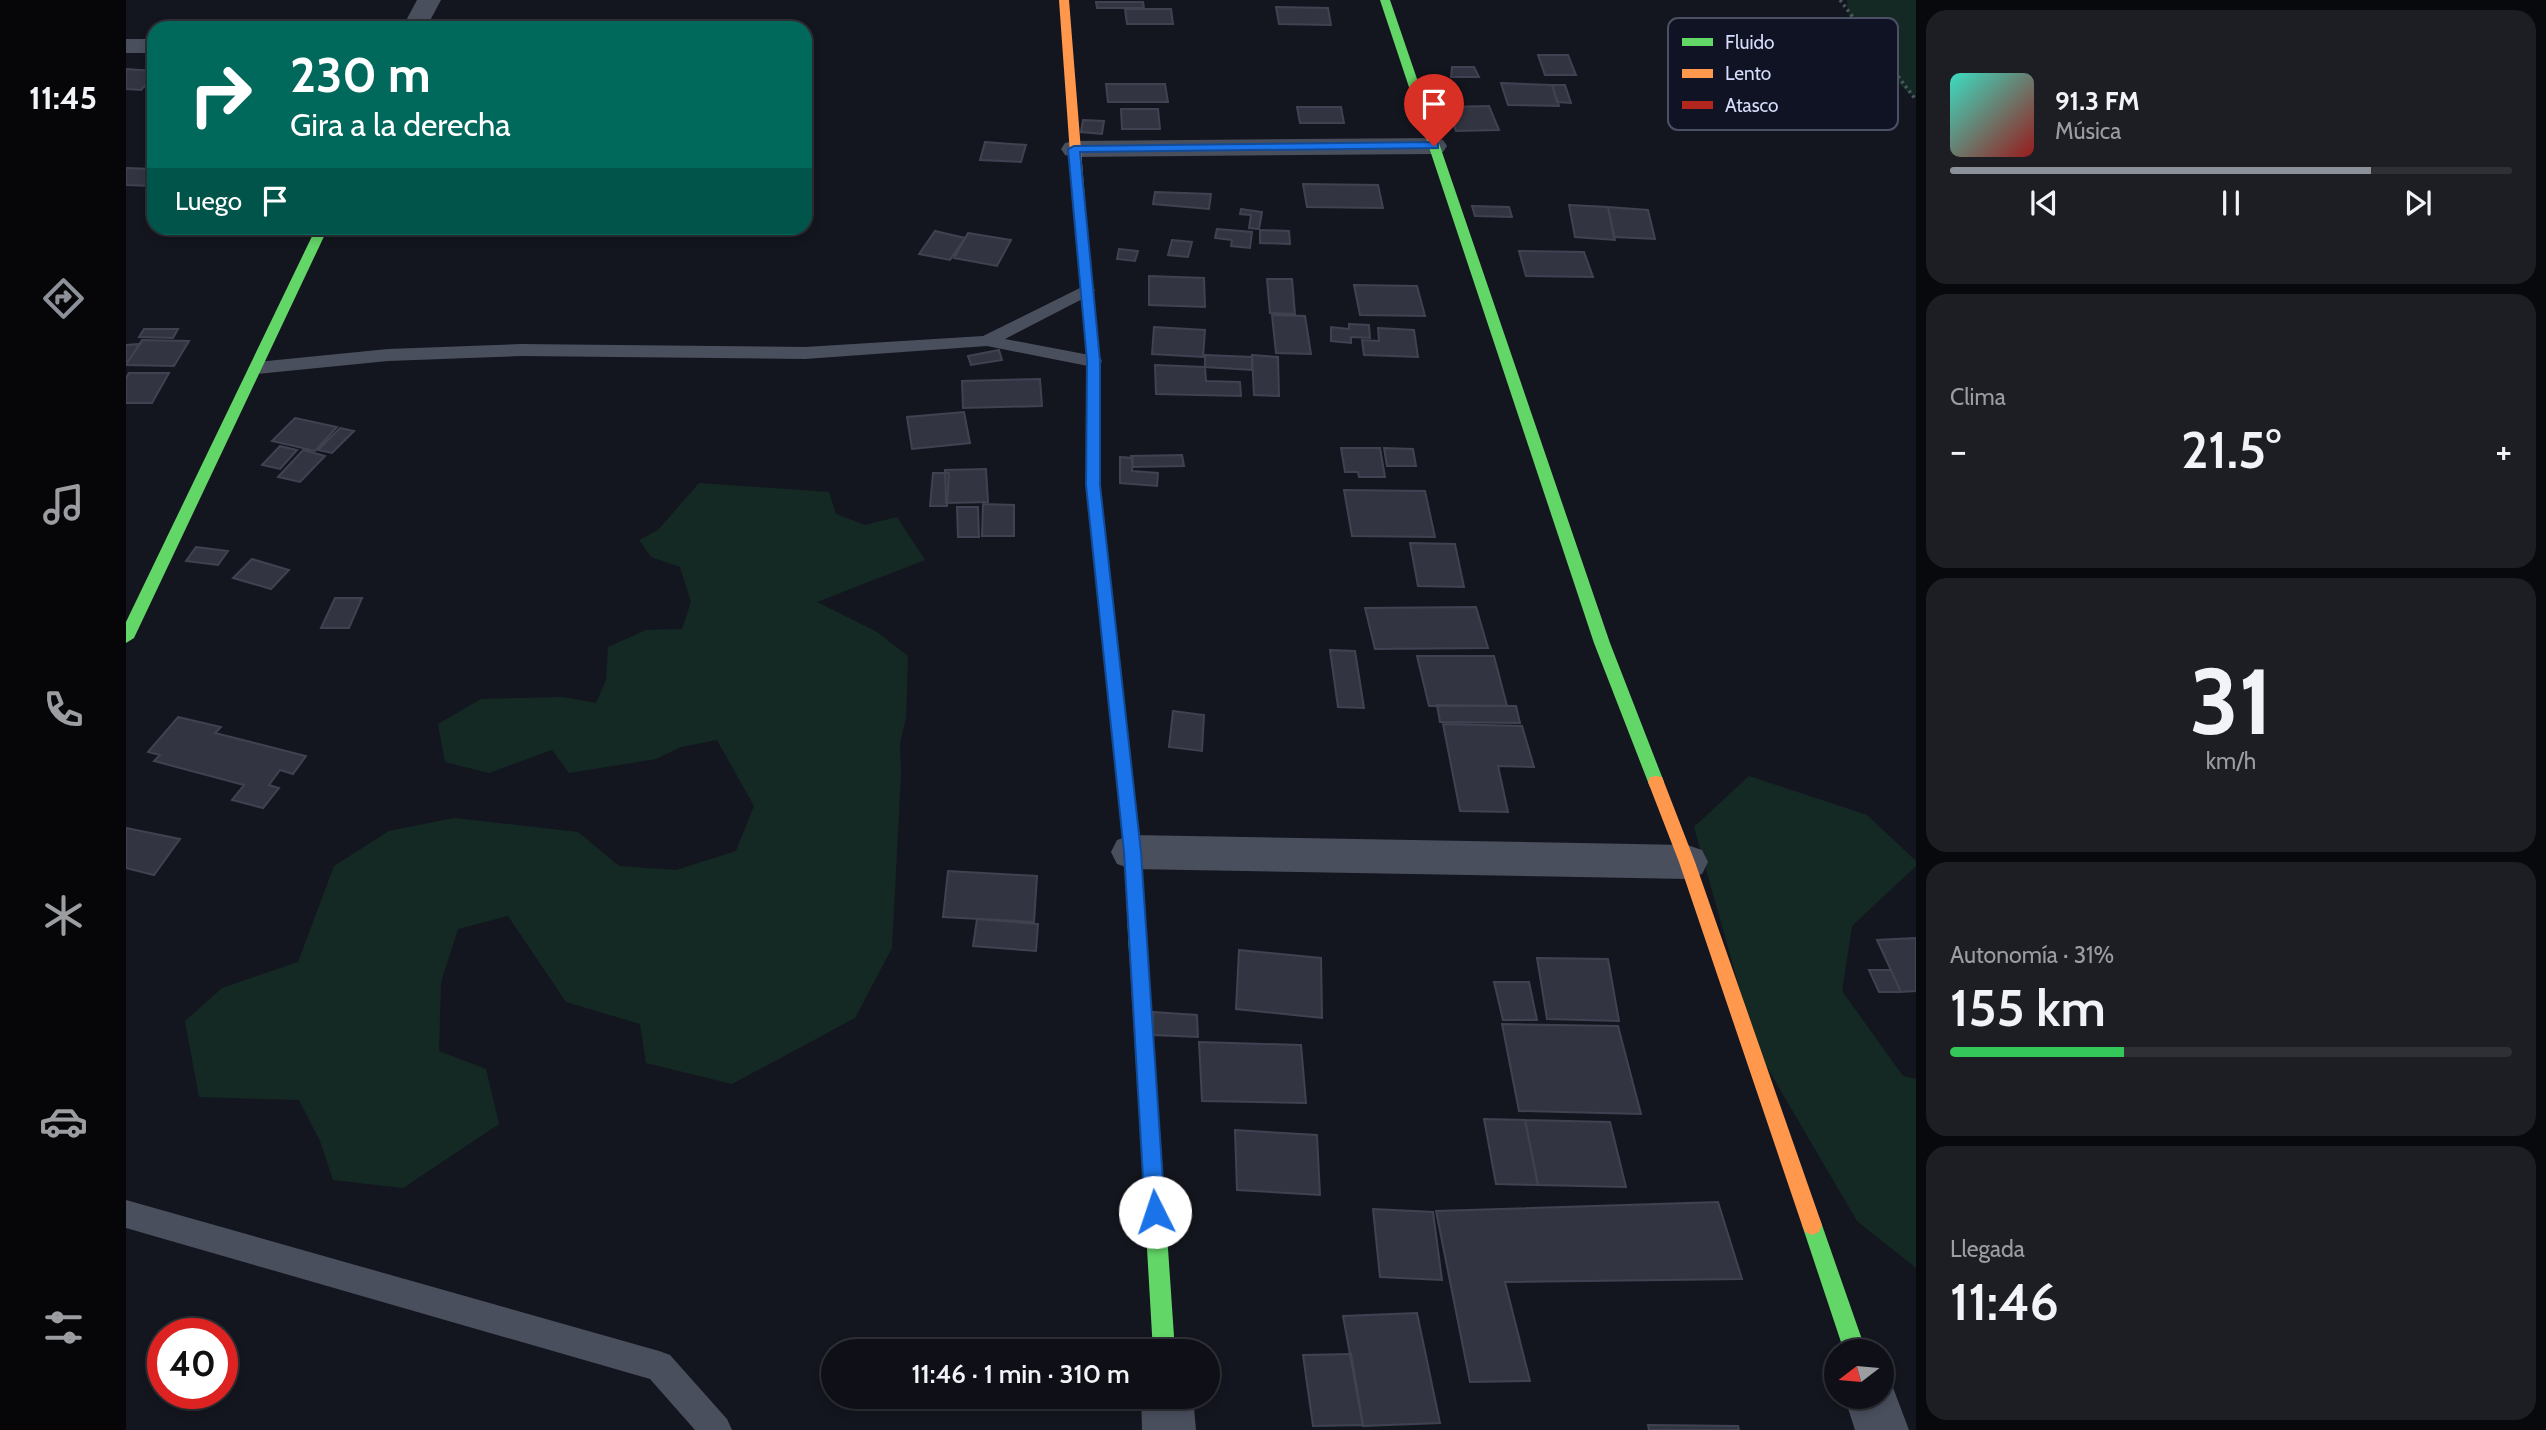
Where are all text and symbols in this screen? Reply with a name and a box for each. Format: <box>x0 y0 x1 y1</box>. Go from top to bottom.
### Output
legend <box>1668 18 1898 130</box>
text: Fluido <box>1725 31 1774 54</box>
text: 230 m <box>290 45 431 104</box>
icon: right <box>175 49 266 140</box>
text: Lento <box>1725 62 1771 85</box>
pin <box>1404 74 1464 146</box>
text: 11:45 <box>29 78 97 117</box>
icon: arrive <box>1415 85 1453 123</box>
text: 91.3 FM <box>2055 85 2140 117</box>
text: Atasco <box>1725 94 1779 117</box>
text: Gira a la derecha <box>290 105 511 144</box>
text: Música <box>2055 117 2121 145</box>
icon: arrive <box>256 182 294 220</box>
icon: previous <box>2025 184 2063 222</box>
icon: pause <box>2212 184 2250 222</box>
icon: next <box>2399 184 2437 222</box>
text: Luego <box>175 185 242 217</box>
icon: directions <box>39 274 88 323</box>
text: Clima <box>1950 383 2006 411</box>
text: 21.5° <box>2181 418 2281 481</box>
text: − <box>1950 427 1967 474</box>
text: + <box>2495 427 2512 474</box>
icon: music <box>39 480 88 529</box>
text: 31 <box>2190 646 2272 757</box>
icon: phone <box>39 685 88 734</box>
text: km/h <box>2206 747 2256 775</box>
icon: climate <box>39 891 88 940</box>
text: Autonomía · 31% <box>1950 941 2114 969</box>
text: 155 km <box>1950 976 2106 1039</box>
icon: car <box>39 1097 88 1146</box>
position arrow <box>1118 1175 1192 1249</box>
text: Llegada <box>1950 1235 2025 1263</box>
text: 11:46 <box>1950 1270 2059 1333</box>
icon: filters <box>39 1303 88 1352</box>
speed limit sign: 40 <box>147 1318 238 1409</box>
north arrow <box>1824 1339 1894 1409</box>
map controls <box>1824 1339 1894 1409</box>
text: 11:46 · 1 min · 310 m <box>911 1358 1130 1390</box>

